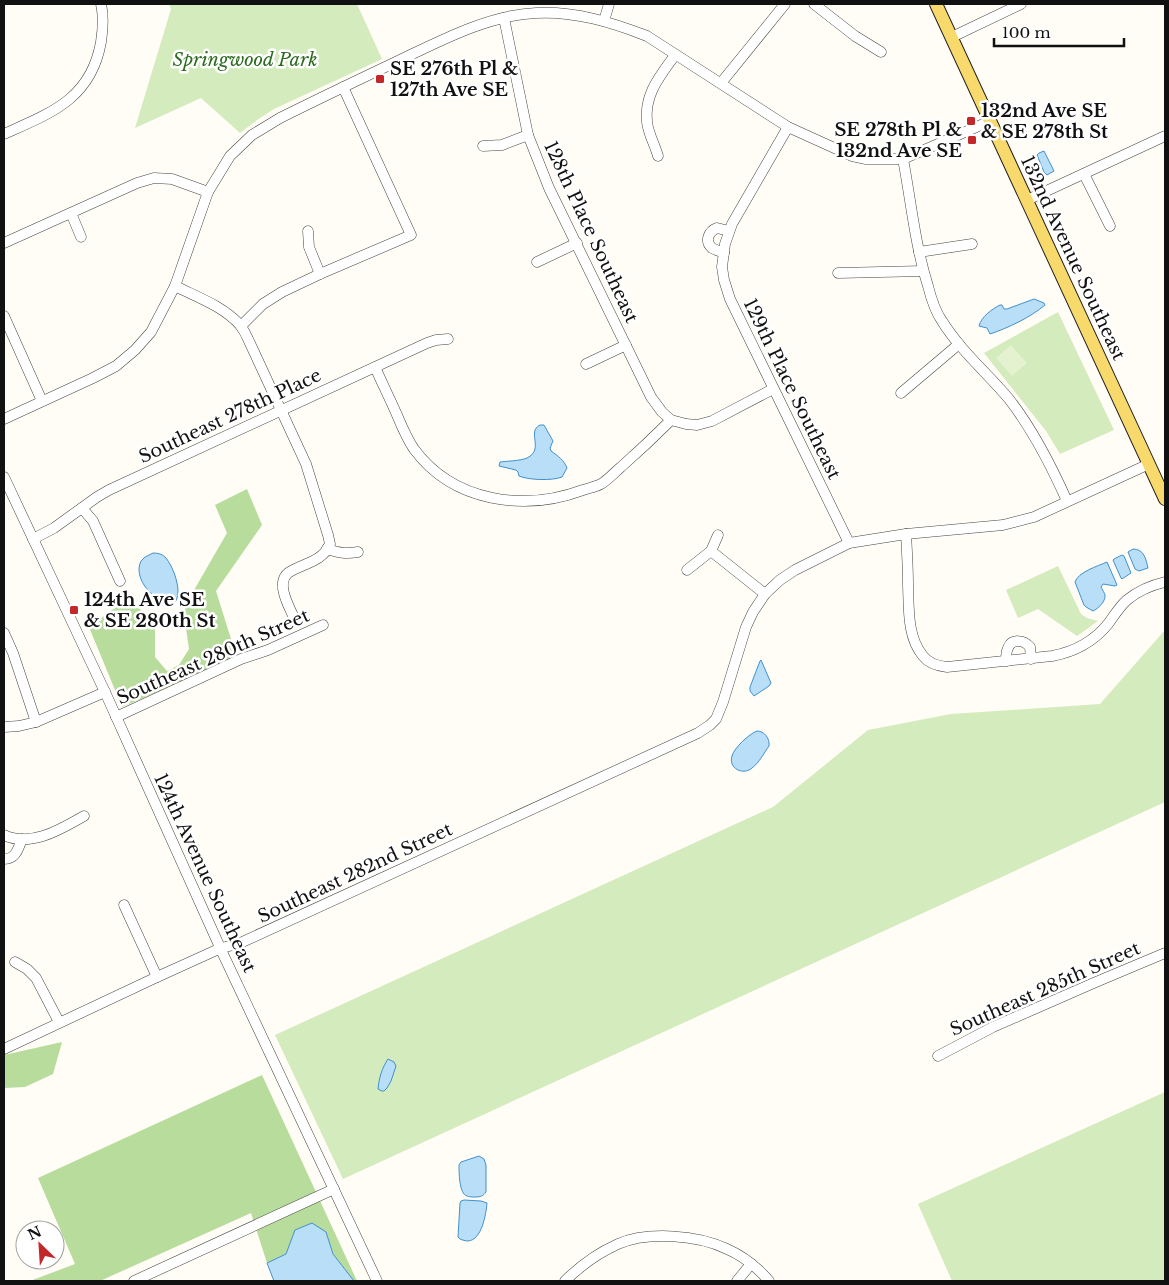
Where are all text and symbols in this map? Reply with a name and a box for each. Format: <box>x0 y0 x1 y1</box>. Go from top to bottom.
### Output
scale bar <box>994 15 1124 47</box>
text: 100 m <box>1002 23 1051 42</box>
park label: Springwood Park <box>173 49 317 71</box>
place label: SE 276th Pl & 127th Ave SE <box>390 58 518 101</box>
marker: SE 276th Pl & 127th Ave SE <box>374 73 386 85</box>
place label: 132nd Ave SE & SE 278th St <box>981 100 1108 143</box>
marker: 132nd Ave SE & SE 278th St <box>965 115 977 127</box>
place label: SE 278th Pl & 132nd Ave SE <box>834 119 962 162</box>
marker: SE 278th Pl & 132nd Ave SE <box>966 134 978 146</box>
street label: 128th Place Southeast <box>539 138 643 326</box>
street label: 132nd Avenue Southeast <box>1016 152 1130 364</box>
street label: 129th Place Southeast <box>739 295 845 483</box>
street label: Southeast 278th Place <box>135 364 325 468</box>
place label: 124th Ave SE & SE 280th St <box>84 589 215 632</box>
marker: 124th Ave SE & SE 280th St <box>68 604 80 616</box>
street label: Southeast 280th Street <box>113 604 313 709</box>
street label: 124th Avenue Southeast <box>149 770 261 976</box>
street label: Southeast 282nd Street <box>254 818 456 928</box>
street label: Southeast 285th Street <box>947 937 1144 1041</box>
north arrow <box>15 1220 65 1270</box>
text: N <box>25 1222 44 1244</box>

